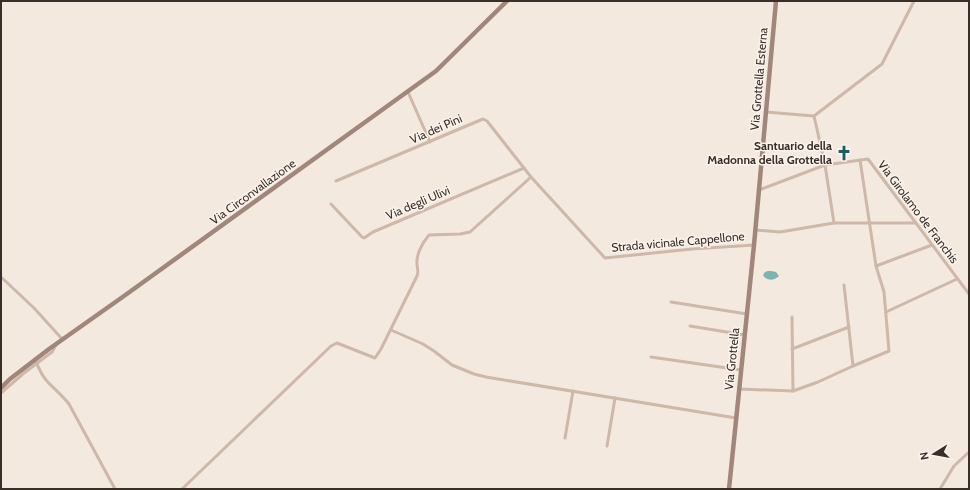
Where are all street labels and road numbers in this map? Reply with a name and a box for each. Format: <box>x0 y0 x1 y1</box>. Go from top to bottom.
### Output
street label: Via Grottella Esterna <box>747 27 770 131</box>
street label: Via dei Pini <box>407 110 464 147</box>
street label: Via Circonvallazione <box>207 156 298 228</box>
street label: Via Girolamo de Franchis <box>875 157 962 266</box>
street label: Via degli Ulivi <box>384 182 452 223</box>
street label: Strada vicinale Cappellone <box>611 228 745 255</box>
street label: Via Grottella <box>721 327 742 391</box>

